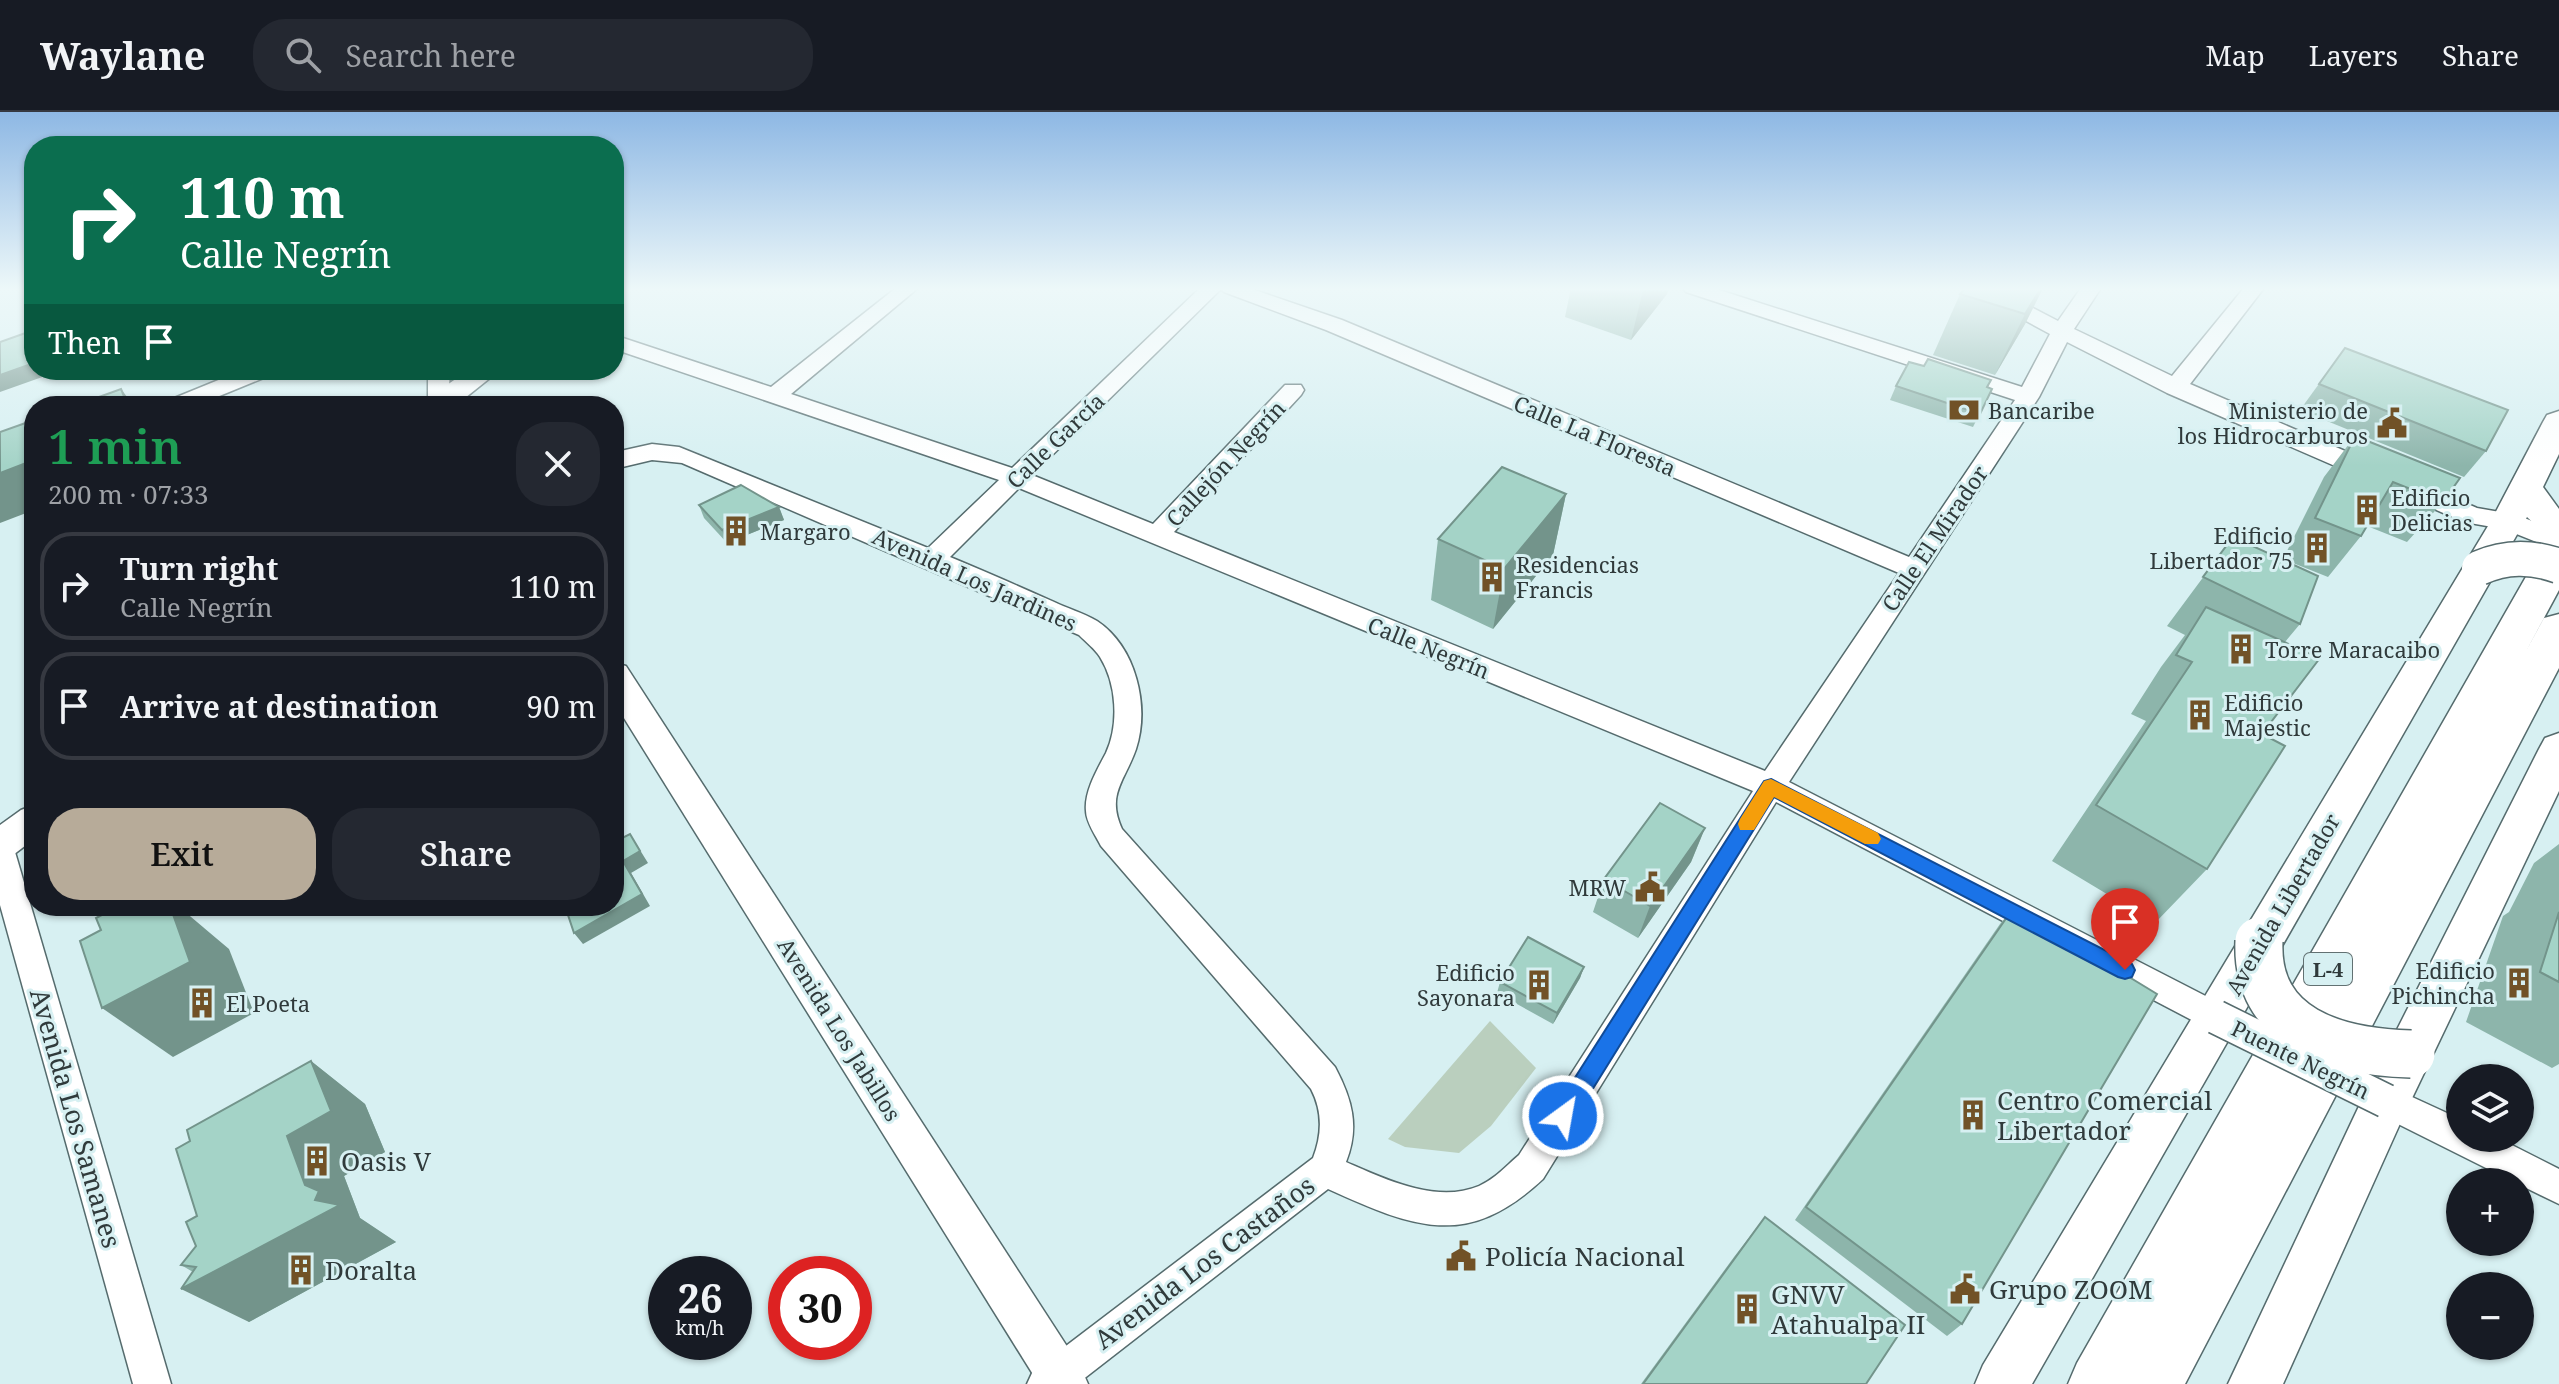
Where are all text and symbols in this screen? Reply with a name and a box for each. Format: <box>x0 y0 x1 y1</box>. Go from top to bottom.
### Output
search box <box>253 19 813 91</box>
text: Waylane <box>40 29 205 81</box>
icon: search <box>281 33 325 77</box>
text: Search here <box>345 35 516 76</box>
text: Map <box>2206 36 2265 74</box>
text: Layers <box>2309 36 2398 74</box>
text: Share <box>2442 36 2519 74</box>
text: 110 m <box>180 158 345 234</box>
icon: right <box>48 168 152 272</box>
text: Calle Negrín <box>180 230 391 279</box>
icon: arrive <box>137 320 181 364</box>
text: Then <box>48 322 121 363</box>
street label: Calle García <box>999 386 1111 494</box>
street label: Calle La Floresta <box>1509 387 1681 483</box>
street label: Callejón Negrín <box>1159 393 1291 533</box>
bank icon: Bancaribe <box>1947 393 1981 427</box>
place label: Bancaribe <box>1988 395 2095 425</box>
place label: Ministerio de los Hidrocarburos <box>2178 395 2368 450</box>
public building icon: Ministerio de los Hidrocarburos <box>2375 406 2409 440</box>
text: 1 min <box>48 413 182 478</box>
button: close <box>516 422 600 506</box>
street label: Calle El Mirador <box>1874 459 1994 617</box>
text: 200 m · 07:33 <box>48 476 209 512</box>
place label: Edificio Delicias <box>2391 482 2473 537</box>
building icon: Edificio Delicias <box>2350 493 2384 527</box>
building icon: Margaro <box>719 514 753 548</box>
place label: Margaro <box>760 516 851 546</box>
street label: Avenida Los Jardines <box>868 520 1082 638</box>
place label: Edificio Libertador 75 <box>2150 520 2293 575</box>
building icon: Edificio Libertador 75 <box>2300 531 2334 565</box>
text: Turn right <box>120 548 278 589</box>
place label: Residencias Francis <box>1516 549 1639 604</box>
building icon: Residencias Francis <box>1475 560 1509 594</box>
icon: right <box>52 564 96 608</box>
text: 110 m <box>510 566 596 607</box>
text: Calle Negrín <box>120 589 272 625</box>
street label: Calle Negrín <box>1364 609 1494 685</box>
building icon: Torre Maracaibo <box>2224 632 2258 666</box>
place label: Torre Maracaibo <box>2265 634 2440 664</box>
icon: arrive <box>52 684 96 728</box>
text: Arrive at destination <box>120 686 439 727</box>
text: 90 m <box>526 686 596 727</box>
place label: Edificio Majestic <box>2224 687 2311 742</box>
building icon: Edificio Majestic <box>2183 698 2217 732</box>
street label: Avenida Libertador <box>2218 807 2346 1000</box>
button: Exit <box>48 808 316 900</box>
button: Share <box>332 808 600 900</box>
public building icon: MRW <box>1633 870 1667 904</box>
place label: MRW <box>1569 872 1626 902</box>
pin <box>2091 888 2159 970</box>
icon: arrive <box>2103 900 2147 944</box>
street label: Avenida Los Jabillos <box>771 932 909 1126</box>
road number: L-4 <box>2304 953 2352 985</box>
place label: Edificio Pichincha <box>2391 955 2495 1010</box>
place label: Edificio Sayonara <box>1417 957 1515 1012</box>
building icon: Edificio Pichincha <box>2502 966 2536 1000</box>
building icon: Edificio Sayonara <box>1522 968 1556 1002</box>
street label: Avenida Los Samanes <box>22 984 130 1252</box>
building icon: El Poeta <box>185 986 219 1020</box>
place label: El Poeta <box>226 988 310 1018</box>
street label: Puente Negrín <box>2227 1013 2375 1105</box>
map controls <box>2446 1064 2534 1360</box>
button: layers <box>2446 1064 2534 1152</box>
position arrow <box>1521 1074 1605 1158</box>
place label: Centro Comercial Libertador <box>1997 1082 2212 1148</box>
building icon: Centro Comercial Libertador <box>1956 1098 1990 1132</box>
place label: Oasis V <box>341 1143 431 1179</box>
building icon: Oasis V <box>300 1144 334 1178</box>
street label: Avenida Los Castaños <box>1086 1167 1322 1357</box>
button: + <box>2446 1168 2534 1256</box>
place label: Policía Nacional <box>1485 1238 1685 1274</box>
public building icon: Policía Nacional <box>1444 1239 1478 1273</box>
place label: Doralta <box>325 1252 417 1288</box>
building icon: Doralta <box>284 1253 318 1287</box>
speed limit sign: 30 <box>768 1256 872 1360</box>
text: 26 <box>677 1270 723 1325</box>
place label: Grupo ZOOM <box>1989 1271 2152 1307</box>
public building icon: Grupo ZOOM <box>1948 1272 1982 1306</box>
button: − <box>2446 1272 2534 1360</box>
place label: GNVV Atahualpa II <box>1771 1276 1925 1342</box>
building icon: GNVV Atahualpa II <box>1730 1292 1764 1326</box>
text: km/h <box>675 1314 725 1341</box>

